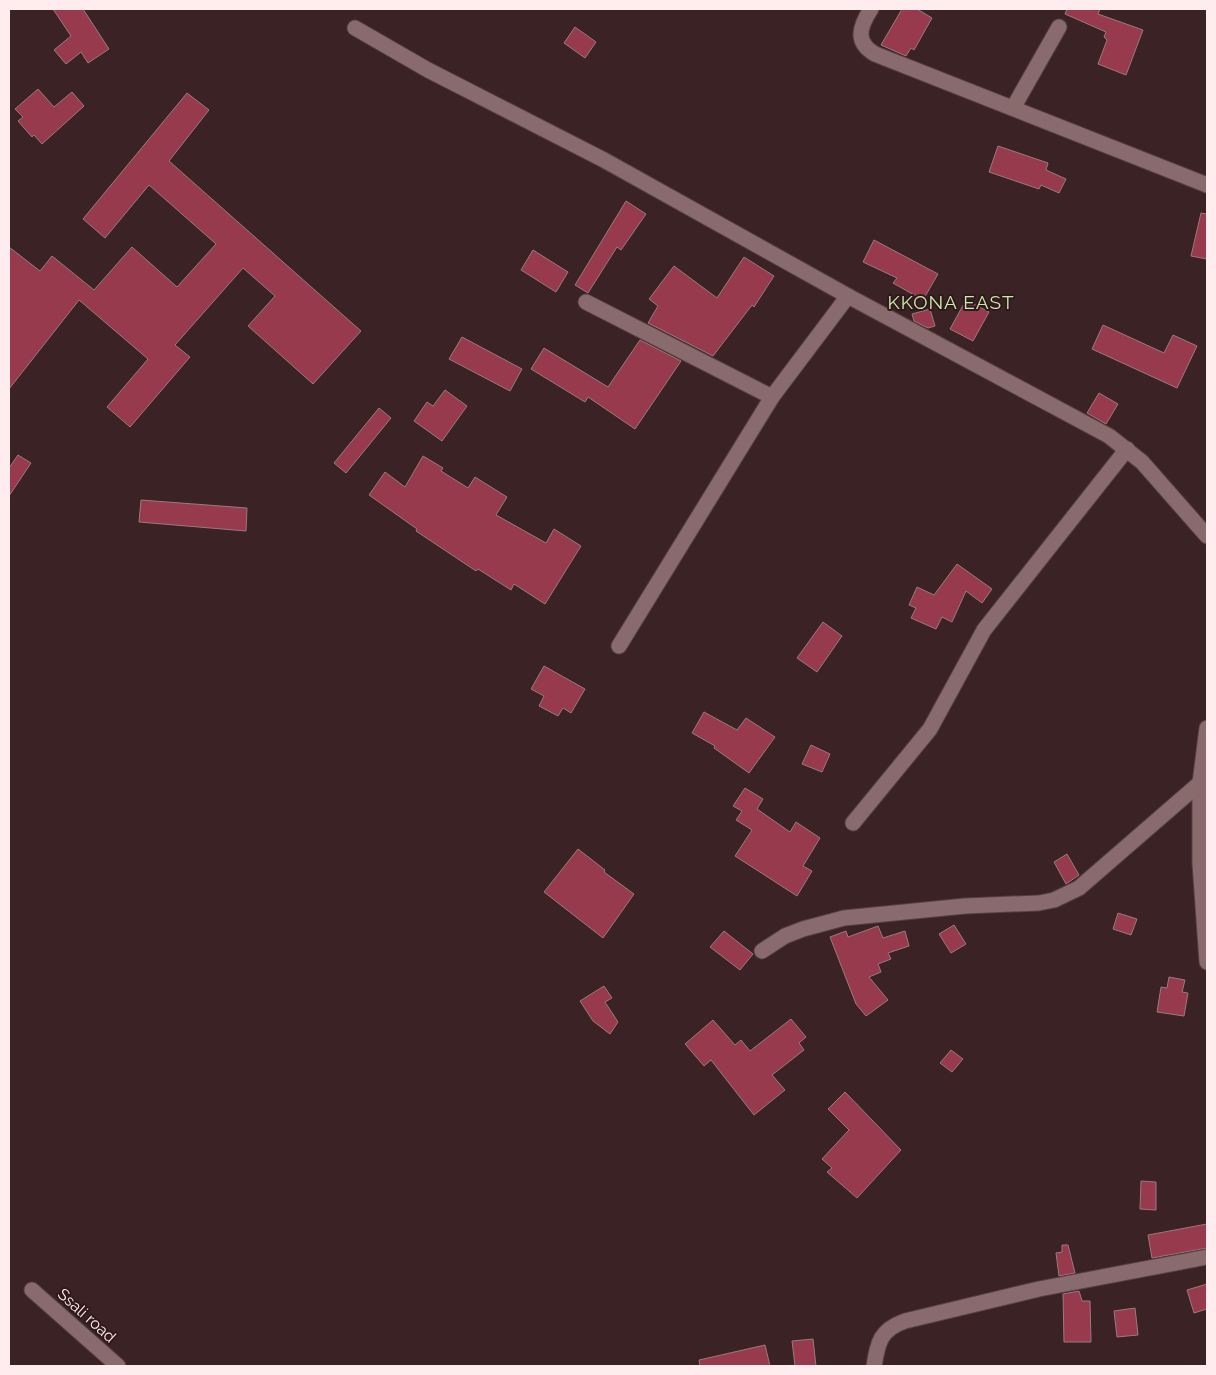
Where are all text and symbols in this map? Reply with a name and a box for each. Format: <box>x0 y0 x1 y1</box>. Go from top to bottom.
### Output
district label: KKONA EAST <box>887 291 1015 313</box>
street label: Ssali road <box>54 1284 120 1346</box>

